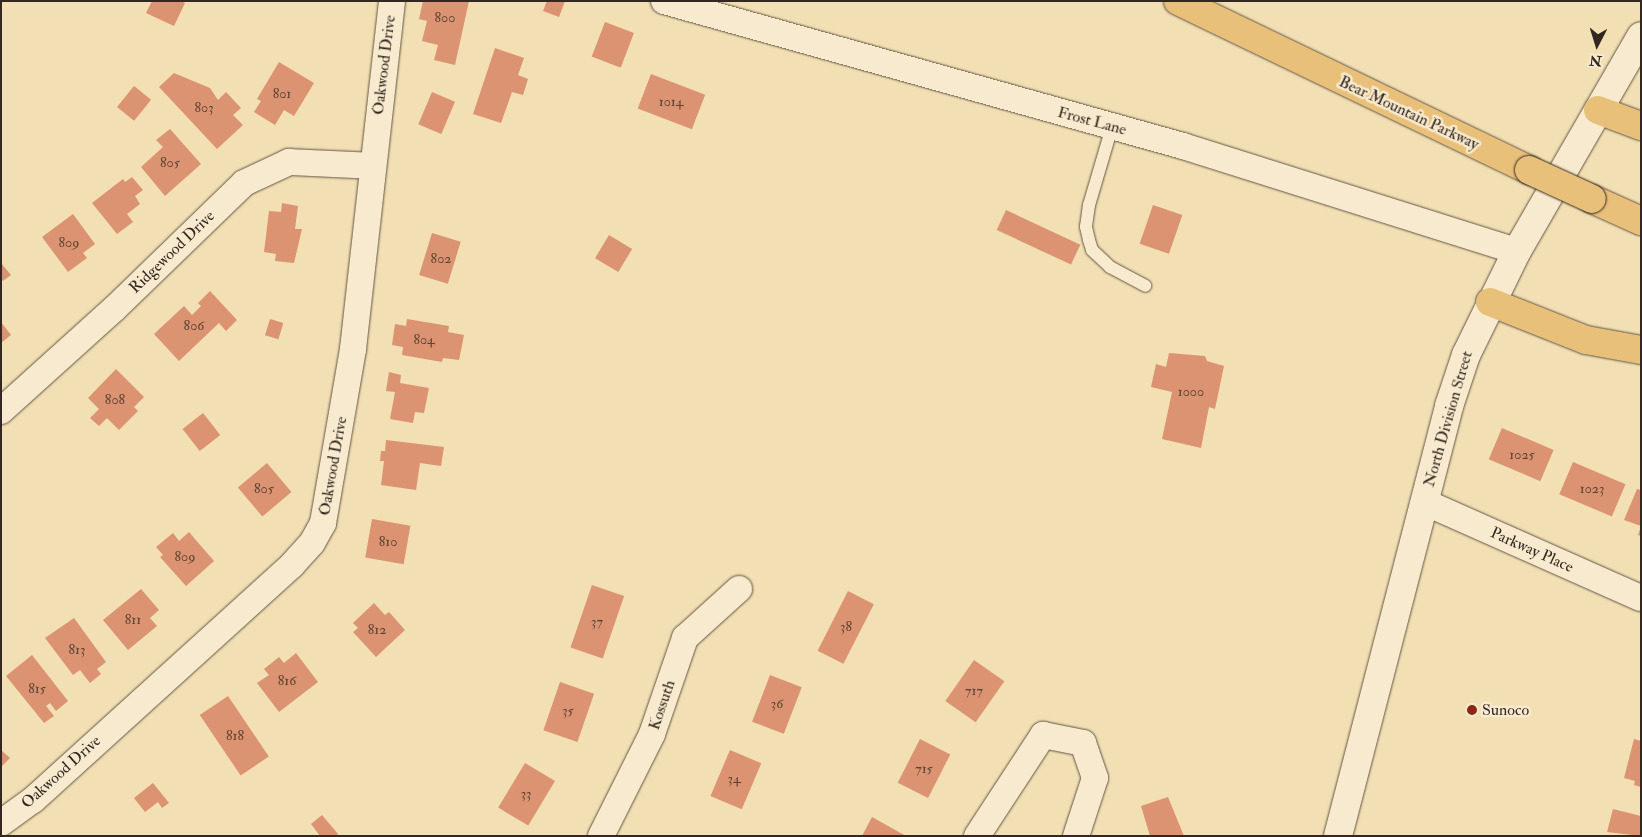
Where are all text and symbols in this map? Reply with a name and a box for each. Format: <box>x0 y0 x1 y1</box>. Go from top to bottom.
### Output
house number: 800 <box>435 10 455 26</box>
street label: Oakwood Drive <box>368 14 400 116</box>
north arrow <box>1572 20 1622 70</box>
text: N <box>1589 51 1603 69</box>
street label: Bear Mountain Parkway <box>1336 72 1482 154</box>
house number: 801 <box>273 86 291 102</box>
house number: 1014 <box>659 94 683 110</box>
house number: 803 <box>194 100 214 116</box>
street label: Frost Lane <box>1056 103 1128 139</box>
house number: 805 <box>160 155 180 171</box>
street label: Ridgewood Drive <box>125 207 219 297</box>
house number: 809 <box>59 235 79 251</box>
house number: 802 <box>431 251 451 267</box>
house number: 806 <box>184 318 204 334</box>
house number: 804 <box>413 332 435 348</box>
street label: North Division Street <box>1419 349 1477 489</box>
house number: 1000 <box>1178 384 1204 400</box>
house number: 808 <box>105 392 125 408</box>
street label: Oakwood Drive <box>315 415 351 517</box>
house number: 1025 <box>1509 447 1535 463</box>
house number: 805 <box>254 481 274 497</box>
house number: 1023 <box>1580 481 1604 497</box>
street label: Parkway Place <box>1488 523 1576 577</box>
house number: 810 <box>379 534 397 550</box>
house number: 809 <box>175 549 195 565</box>
house number: 811 <box>125 612 141 628</box>
house number: 37 <box>591 614 603 630</box>
house number: 38 <box>840 619 852 635</box>
house number: 812 <box>368 622 386 638</box>
house number: 813 <box>69 642 85 658</box>
house number: 816 <box>278 673 296 689</box>
street label: Kossuth <box>645 678 679 732</box>
house number: 815 <box>28 681 46 697</box>
house number: 717 <box>965 683 983 699</box>
house number: 36 <box>771 696 783 712</box>
place label: Sunoco <box>1482 700 1529 720</box>
house number: 35 <box>562 703 574 719</box>
marker: Sunoco <box>1466 704 1478 716</box>
house number: 818 <box>226 728 244 744</box>
street label: Oakwood Drive <box>17 731 105 813</box>
house number: 715 <box>915 761 933 777</box>
house number: 34 <box>728 771 740 787</box>
house number: 33 <box>521 786 531 802</box>

